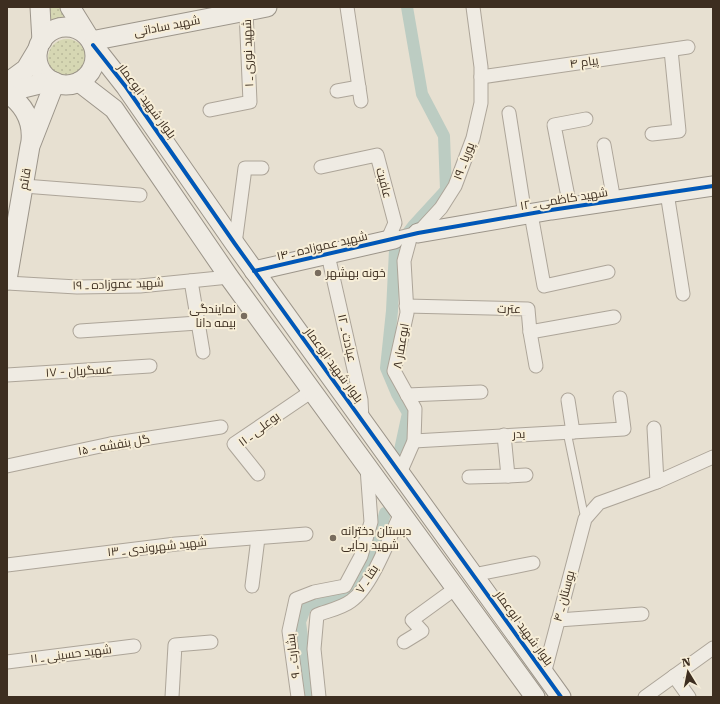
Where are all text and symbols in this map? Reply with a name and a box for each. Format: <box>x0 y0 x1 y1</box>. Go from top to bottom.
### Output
street label: شهید ساداتی <box>133 13 201 39</box>
street label: شهید نوری ـ ۱ <box>240 19 256 87</box>
street label: پیام ۴ <box>569 53 600 73</box>
street label: بلوار شهید ابوعمار <box>114 60 179 141</box>
street label: پوریا ـ ۱۹ <box>450 140 480 182</box>
street label: عافیت <box>373 166 395 200</box>
street label: قائم <box>16 167 35 191</box>
street label: شهید کاظمی ـ ۱۲ <box>519 185 609 213</box>
street label: شهید عموزاده ـ ۱۴ <box>275 229 369 263</box>
place label: خونه بهشهر <box>325 266 386 280</box>
marker: خونه بهشهر <box>313 268 323 278</box>
street label: شهید عموزاده ـ ۱۹ <box>72 275 164 293</box>
place label: نمایندگی بیمه دانا <box>189 302 236 330</box>
street label: عترت <box>497 302 521 316</box>
marker: نمایندگی بیمه دانا <box>239 311 249 321</box>
street label: عبادت ـ ۱۲ <box>335 313 359 363</box>
street label: ابوعمار ۸ <box>390 322 412 370</box>
street label: بلوار شهید ابوعمار <box>301 324 366 405</box>
street label: عسگریان - ۱۷ <box>45 362 113 380</box>
street label: بوعلی ـ ۱۱ <box>236 409 282 449</box>
street label: بدر <box>511 427 526 441</box>
street label: گل بنفشه - ۱۵ <box>77 432 151 458</box>
place label: دبستان دخترانه شهید رجایی <box>341 524 412 552</box>
marker: دبستان دخترانه شهید رجایی <box>328 533 338 543</box>
street label: شهید شهروندی ـ ۱۳ <box>106 535 208 559</box>
street label: بقا ـ ۷ <box>353 562 381 596</box>
street label: بوستان ـ ۴ <box>550 569 578 623</box>
street label: بلوار شهید ابوعمار <box>491 587 556 668</box>
street label: بشارت ـ ۹ <box>283 633 303 679</box>
street label: شهید حسینی ـ ۱۱ <box>29 642 113 666</box>
north arrow <box>668 652 708 692</box>
text: N <box>681 655 692 670</box>

